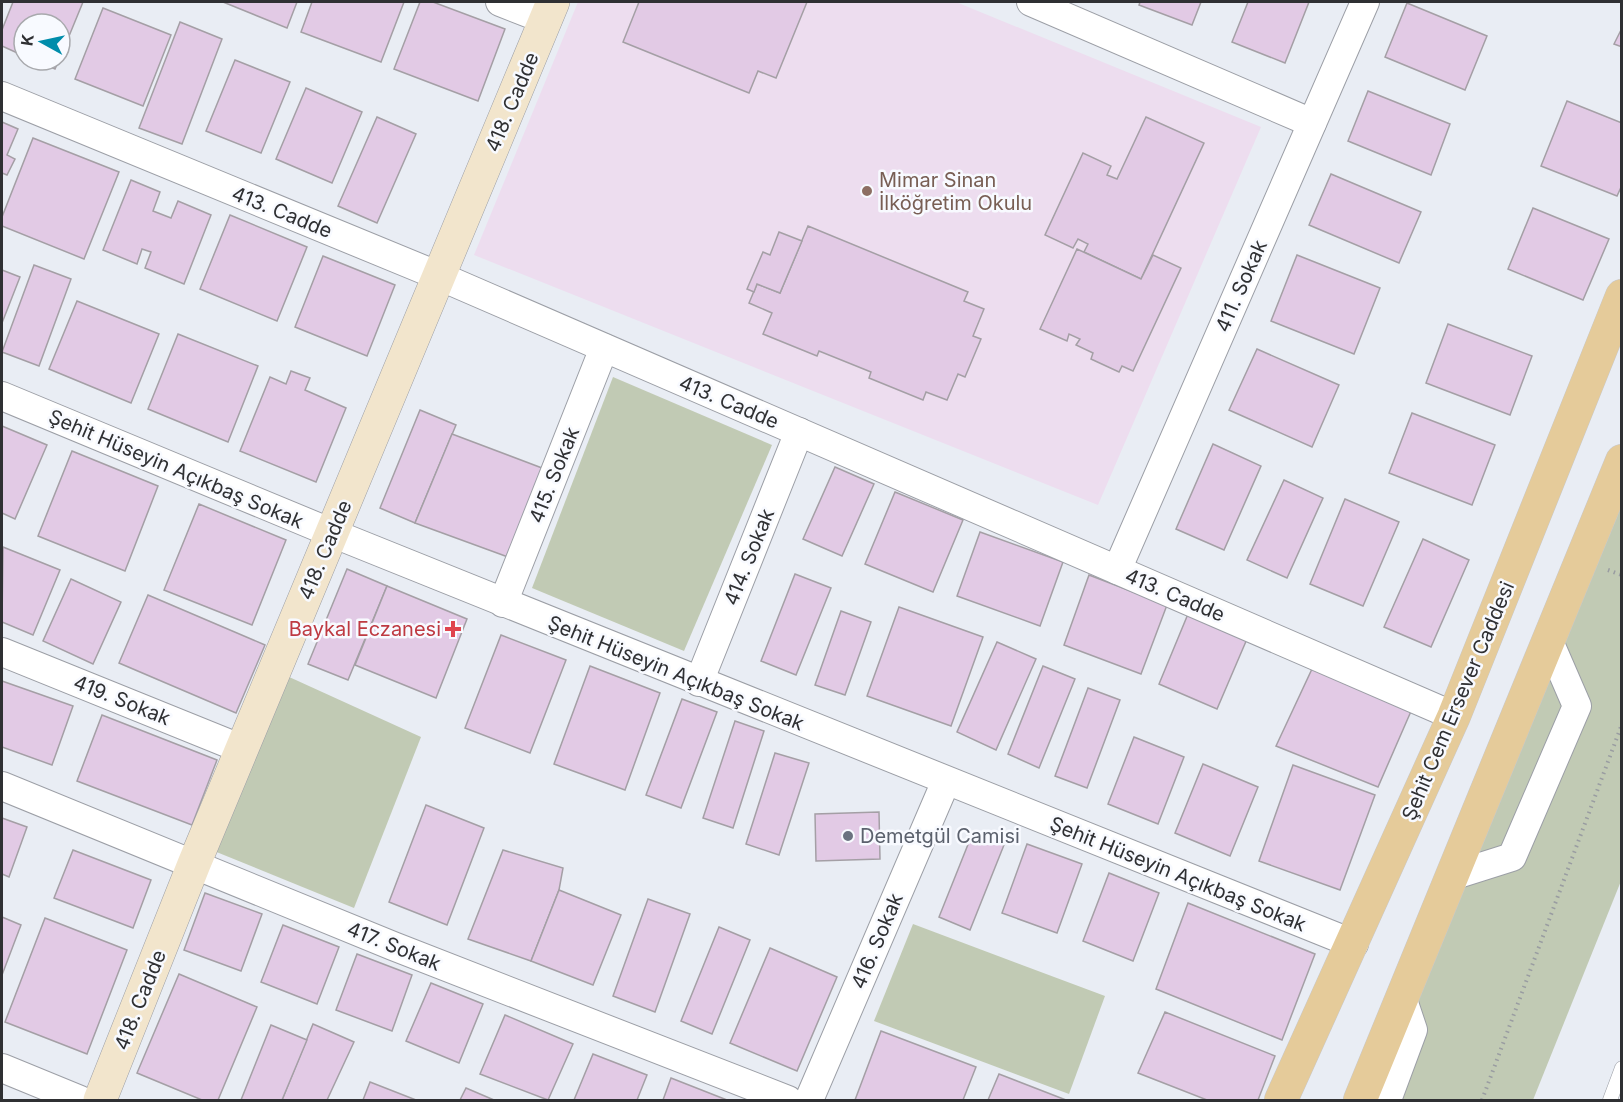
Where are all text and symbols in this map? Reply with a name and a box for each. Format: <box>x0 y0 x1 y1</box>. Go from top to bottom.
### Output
north arrow <box>12 12 72 72</box>
text: K <box>16 32 38 47</box>
street label: 418. Cadde <box>480 49 544 155</box>
place label: Mimar Sinan İlköğretim Okulu <box>879 168 1032 215</box>
street label: 413. Cadde <box>228 181 336 243</box>
marker: Mimar Sinan İlköğretim Okulu <box>860 184 874 198</box>
street label: 411. Sokak <box>1210 236 1272 336</box>
street label: 413. Cadde <box>676 370 782 434</box>
street label: Şehit Hüseyin Açıkbaş Sokak <box>45 404 307 534</box>
street label: 415. Sokak <box>524 423 584 527</box>
street label: 418. Cadde <box>293 497 357 603</box>
street label: 414. Sokak <box>719 505 779 609</box>
street label: 413. Cadde <box>1122 563 1228 627</box>
street label: Şehit Cem Ersever Caddesi <box>1397 578 1519 824</box>
street label: Şehit Hüseyin Açıkbaş Sokak <box>544 611 808 736</box>
place label: Baykal Eczanesi <box>289 617 441 641</box>
marker: Baykal Eczanesi <box>446 622 460 636</box>
street label: 419. Sokak <box>70 670 174 730</box>
street label: Şehit Hüseyin Açıkbaş Sokak <box>1046 812 1310 937</box>
place label: Demetgül Camisi <box>860 824 1020 848</box>
marker: Demetgül Camisi <box>841 829 855 843</box>
street label: 416. Sokak <box>846 889 908 993</box>
street label: 417. Sokak <box>344 916 444 976</box>
street label: 418. Cadde <box>109 946 171 1054</box>

